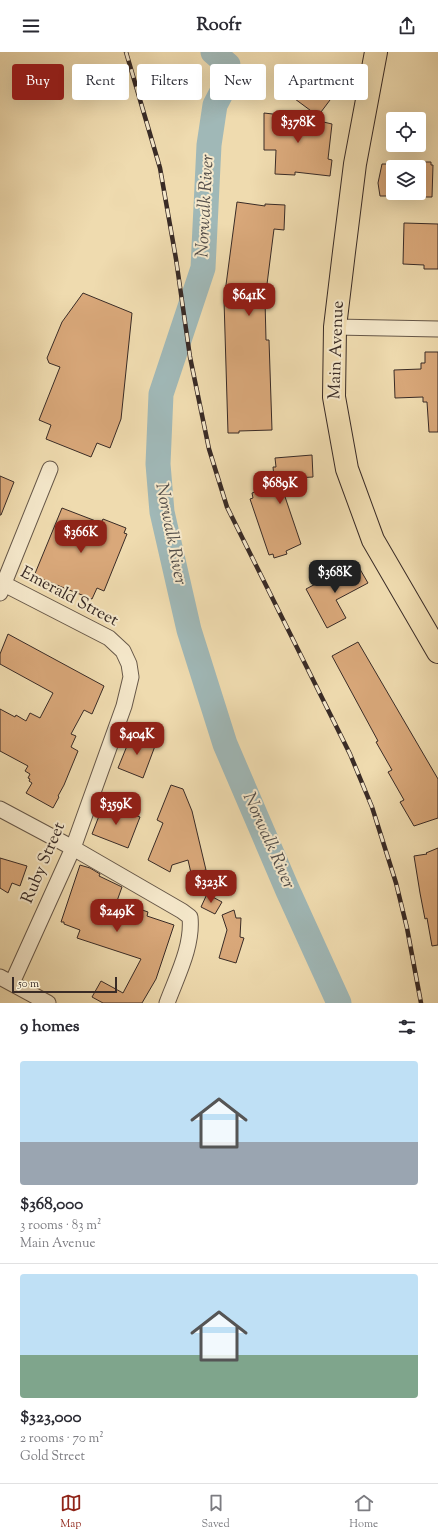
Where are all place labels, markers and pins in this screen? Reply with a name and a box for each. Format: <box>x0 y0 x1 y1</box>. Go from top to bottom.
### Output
pin: $378K <box>270 110 326 144</box>
pin: $641K <box>221 283 277 317</box>
pin: $689K <box>252 471 308 505</box>
pin: $366K <box>53 520 109 554</box>
pin: $368K <box>307 560 363 594</box>
pin: $404K <box>109 722 165 756</box>
pin: $359K <box>88 792 144 826</box>
pin: $323K <box>183 870 239 904</box>
pin: $249K <box>89 899 145 933</box>

